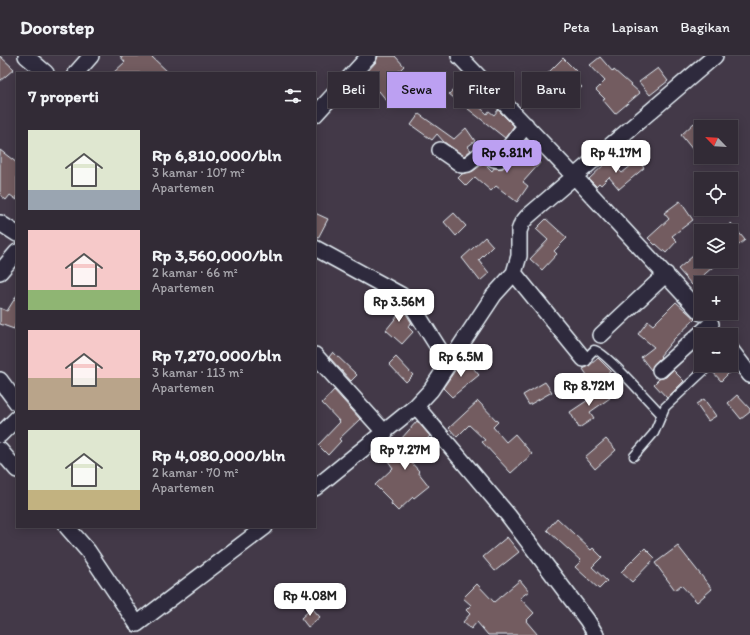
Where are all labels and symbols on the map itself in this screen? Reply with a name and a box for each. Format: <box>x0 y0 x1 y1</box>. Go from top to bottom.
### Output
north arrow <box>694 120 738 164</box>
pin: Rp 6.81M <box>466 140 548 174</box>
pin: Rp 4.17M <box>575 140 657 174</box>
pin: Rp 3.56M <box>358 289 440 323</box>
pin: Rp 6.5M <box>424 344 498 378</box>
pin: Rp 8.72M <box>548 373 630 407</box>
pin: Rp 7.27M <box>364 437 446 471</box>
pin: Rp 4.08M <box>269 583 351 617</box>

